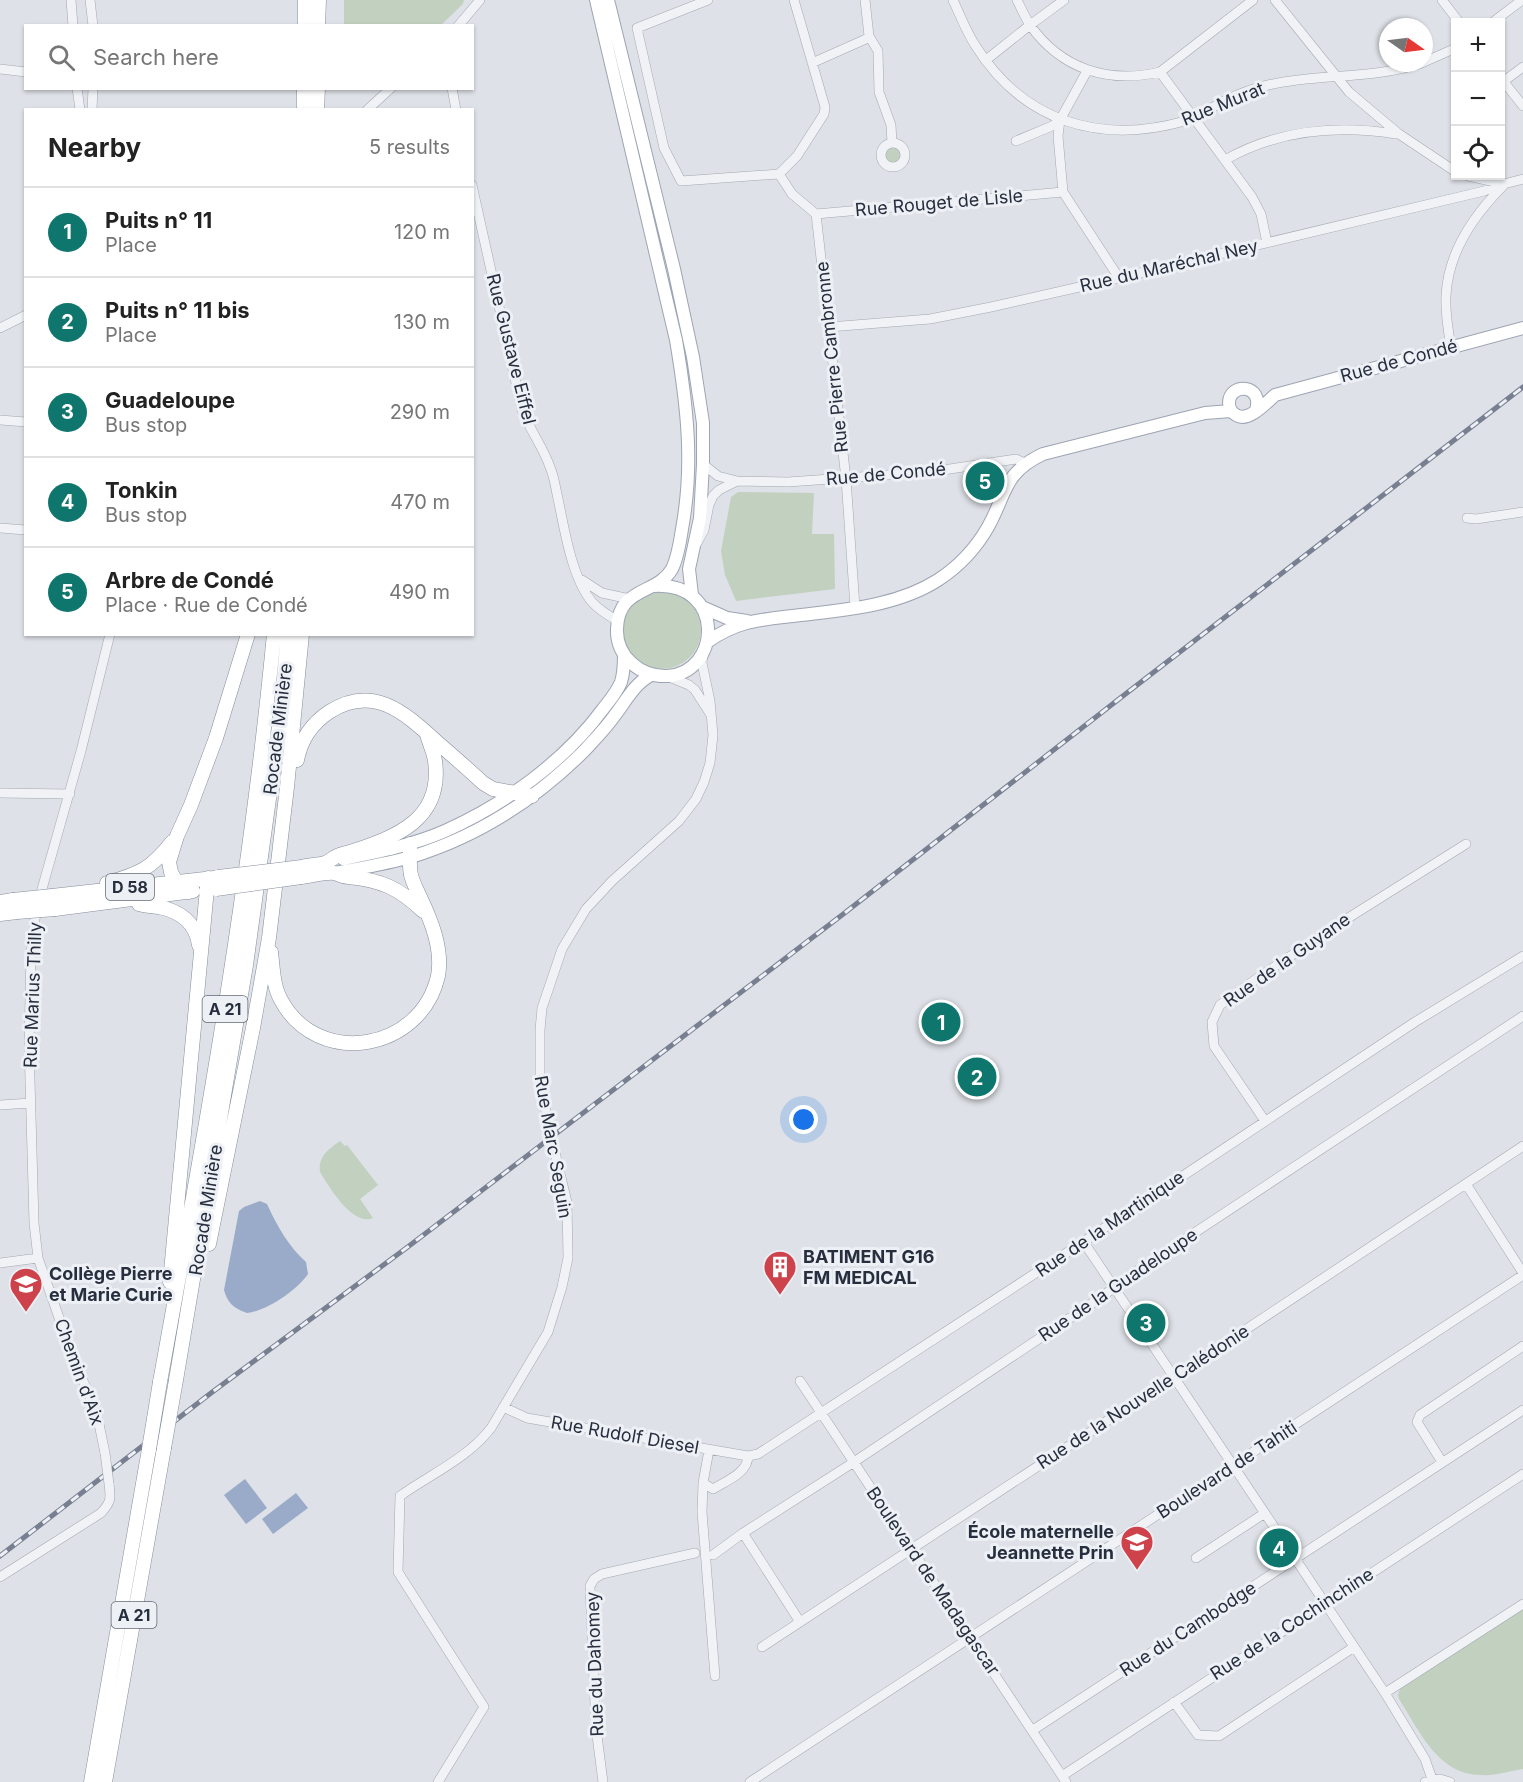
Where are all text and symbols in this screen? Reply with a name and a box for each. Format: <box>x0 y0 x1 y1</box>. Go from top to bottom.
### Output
north arrow <box>1379 18 1433 72</box>
map controls <box>1451 18 1505 180</box>
button: + <box>1451 18 1505 72</box>
search box <box>24 24 474 90</box>
icon: search <box>45 41 78 74</box>
text: Search here <box>93 44 219 70</box>
button: − <box>1451 72 1505 126</box>
street label: Rue Murat <box>1178 77 1267 130</box>
button: locate <box>1451 126 1505 180</box>
text: Nearby <box>48 132 141 163</box>
text: 5 results <box>369 135 450 159</box>
street label: Rue Rouget de Lisle <box>854 185 1024 220</box>
text: Puits n° 11 <box>105 207 212 233</box>
text: 1 <box>63 220 72 244</box>
text: 120 m <box>394 220 450 244</box>
text: Place <box>105 233 157 257</box>
street label: Rue du Maréchal Ney <box>1078 235 1260 296</box>
street label: Rue Pierre Cambronne <box>811 260 852 454</box>
street label: Rue Gustave Eiffel <box>483 271 540 426</box>
text: Puits n° 11 bis <box>105 297 250 323</box>
text: 2 <box>61 310 74 334</box>
text: 130 m <box>394 310 450 334</box>
text: Place <box>105 323 157 347</box>
street label: Rue de Condé <box>1338 335 1460 386</box>
text: Guadeloupe <box>105 387 235 413</box>
text: 3 <box>61 400 74 424</box>
text: 290 m <box>390 400 450 424</box>
text: Bus stop <box>105 413 187 437</box>
street label: Rue de Condé <box>825 458 947 489</box>
pin: 5 <box>966 458 1004 504</box>
text: Tonkin <box>105 477 178 503</box>
text: 4 <box>61 490 74 514</box>
text: 470 m <box>390 490 450 514</box>
text: Bus stop <box>105 503 187 527</box>
text: Arbre de Condé <box>105 567 274 593</box>
text: 5 <box>61 580 74 604</box>
text: 490 m <box>389 580 450 604</box>
text: Place · Rue de Condé <box>105 593 308 617</box>
street label: Rocade Minière <box>259 662 296 796</box>
road number: D 58 <box>106 874 154 900</box>
street label: Rue de la Guyane <box>1220 908 1354 1011</box>
street label: Rue Marius Thilly <box>19 921 46 1068</box>
road number: A 21 <box>202 996 248 1022</box>
pin: 1 <box>922 1000 960 1044</box>
pin: 2 <box>958 1054 996 1100</box>
street label: Rue Marc Seguin <box>531 1074 576 1220</box>
your location <box>789 1105 818 1134</box>
street label: Rocade Minière <box>185 1143 226 1277</box>
street label: Rue de la Martinique <box>1031 1166 1188 1281</box>
street label: Rue de la Guadeloupe <box>1034 1224 1201 1346</box>
place label: BATIMENT G16 FM MEDICAL <box>803 1246 934 1288</box>
building icon: BATIMENT G16 FM MEDICAL <box>762 1249 798 1296</box>
place label: Collège Pierre et Marie Curie <box>49 1263 173 1305</box>
school or university icon: Collège Pierre et Marie Curie <box>8 1266 44 1313</box>
pin: 3 <box>1126 1300 1166 1346</box>
street label: Chemin d'Aix <box>50 1316 109 1428</box>
street label: Rue de la Nouvelle Calédonie <box>1033 1320 1253 1473</box>
street label: Rue Rudolf Diesel <box>549 1411 701 1458</box>
street label: Boulevard de Tahiti <box>1153 1416 1301 1523</box>
street label: Boulevard de Madagascar <box>863 1483 1004 1679</box>
place label: École maternelle Jeannette Prin <box>968 1521 1114 1563</box>
school or university icon: École maternelle Jeannette Prin <box>1119 1524 1155 1571</box>
pin: 4 <box>1260 1526 1298 1570</box>
street label: Rue de la Cochinchine <box>1206 1563 1377 1684</box>
street label: Rue du Cambodge <box>1116 1577 1260 1680</box>
street label: Rue du Dahomey <box>581 1591 608 1737</box>
road number: A 21 <box>112 1602 156 1628</box>

